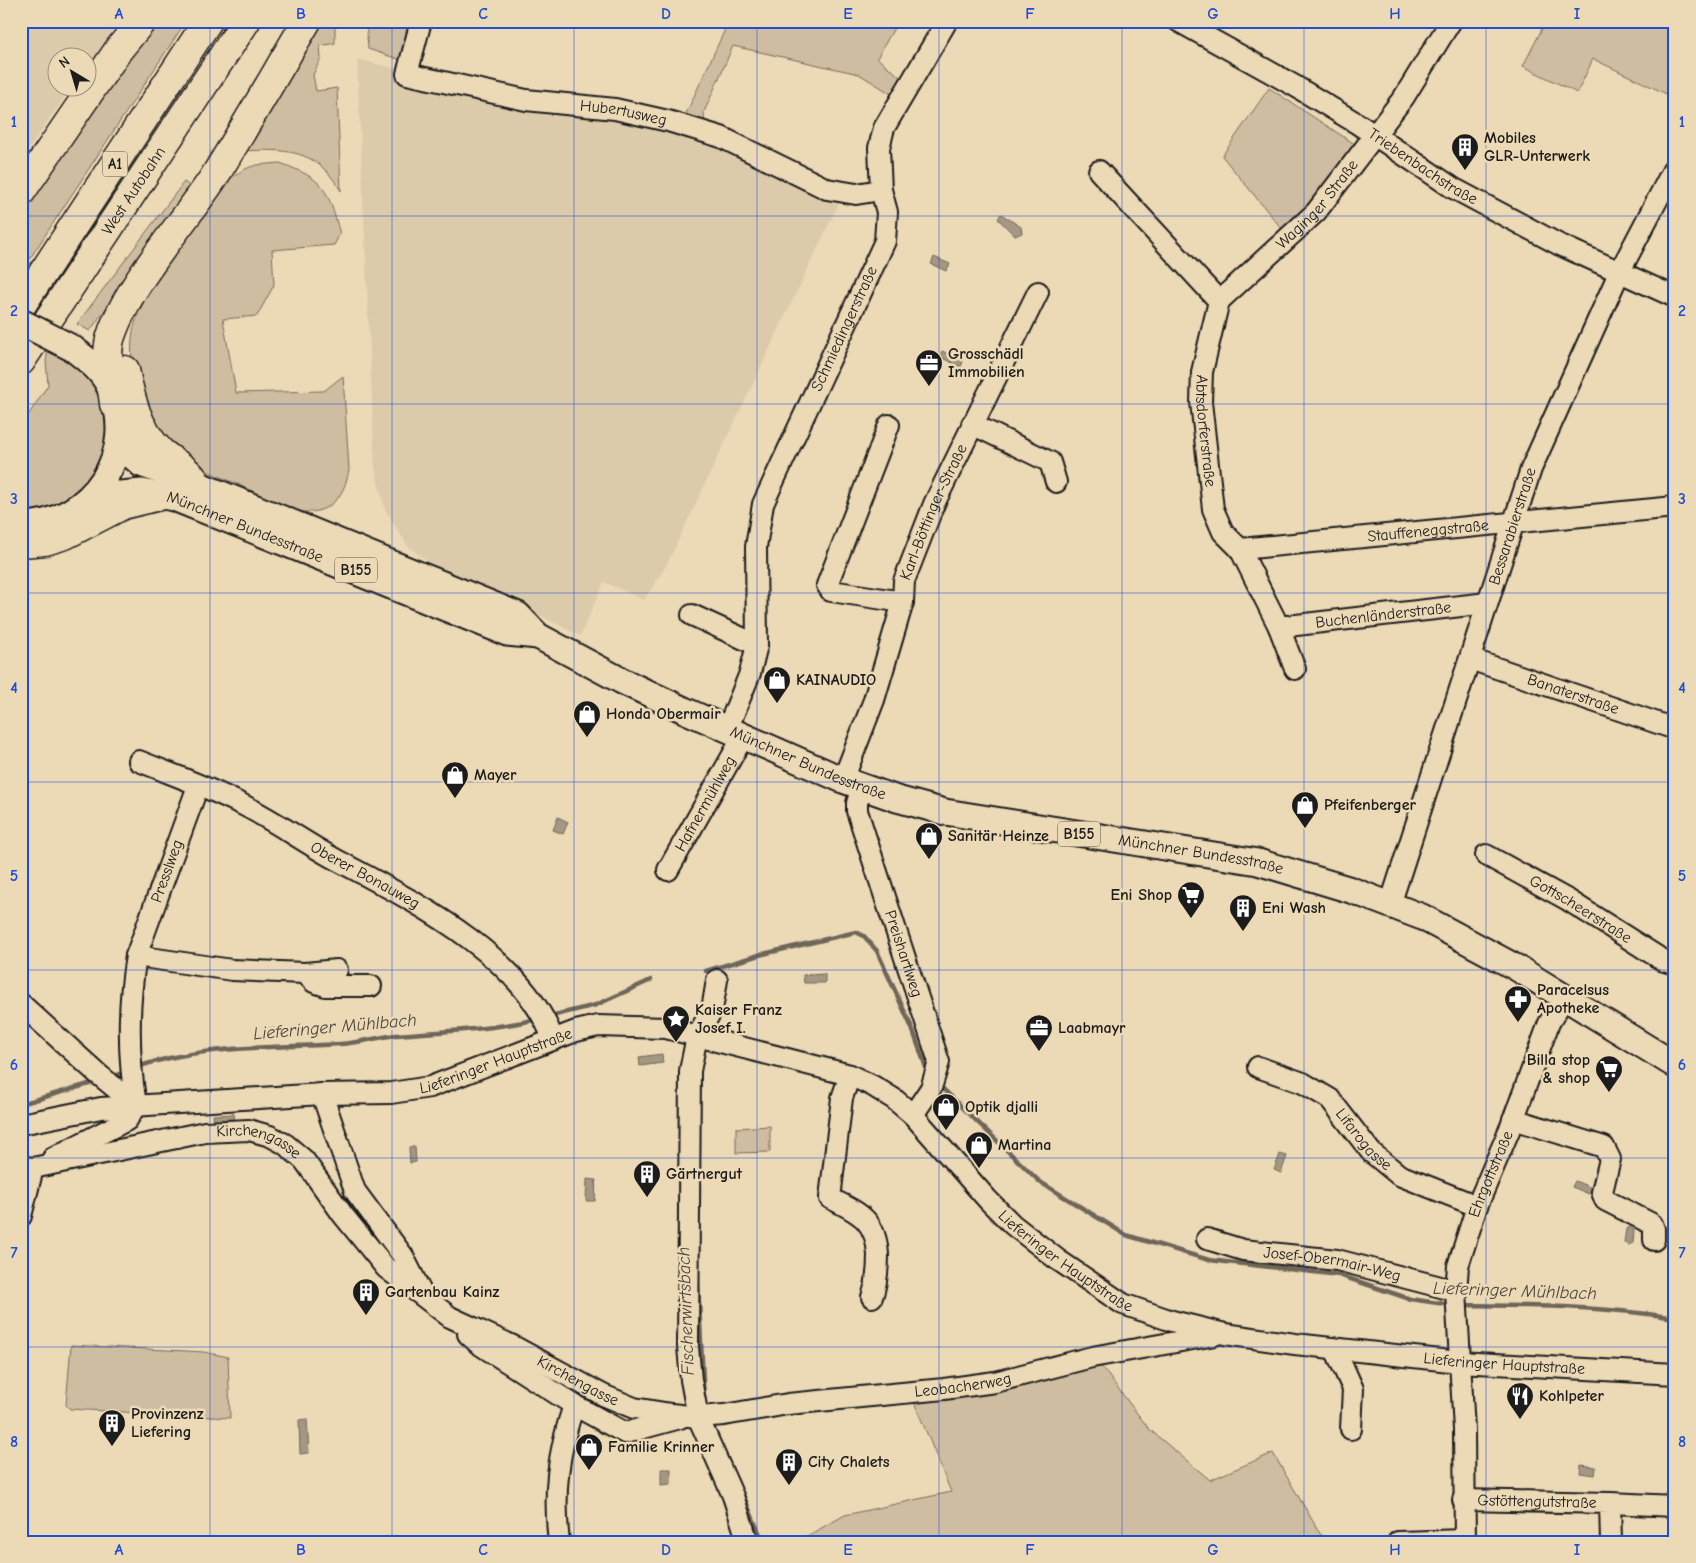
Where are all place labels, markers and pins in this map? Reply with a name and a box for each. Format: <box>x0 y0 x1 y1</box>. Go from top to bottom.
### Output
place label: Mobiles GLR-Unterwerk <box>1484 129 1590 165</box>
building icon: Mobiles GLR-Unterwerk <box>1450 132 1480 171</box>
place label: Grosschädl Immobilien <box>948 345 1025 381</box>
office icon: Grosschädl Immobilien <box>914 348 944 387</box>
shop icon: KAINAUDIO <box>762 665 792 704</box>
place label: KAINAUDIO <box>796 671 876 689</box>
shop icon: Honda Obermair <box>572 699 602 738</box>
place label: Honda Obermair <box>606 705 721 723</box>
shop icon: Mayer <box>440 760 470 799</box>
place label: Mayer <box>474 766 517 784</box>
shop icon: Pfeifenberger <box>1290 790 1320 829</box>
place label: Pfeifenberger <box>1324 796 1417 814</box>
shop icon: Sanitär Heinze <box>914 821 944 860</box>
place label: Sanitär Heinze <box>948 827 1049 845</box>
supermarket icon: Eni Shop <box>1176 880 1206 919</box>
place label: Eni Shop <box>1110 886 1172 904</box>
building icon: Eni Wash <box>1228 893 1258 932</box>
place label: Eni Wash <box>1262 899 1326 917</box>
place label: Paracelsus Apotheke <box>1537 981 1609 1017</box>
pharmacy icon: Paracelsus Apotheke <box>1503 984 1533 1023</box>
place label: Kaiser Franz Josef I. <box>695 1001 782 1037</box>
place icon: Kaiser Franz Josef I. <box>661 1004 691 1043</box>
office icon: Laabmayr <box>1024 1013 1054 1052</box>
place label: Laabmayr <box>1058 1019 1126 1037</box>
place label: Billa stop & shop <box>1527 1051 1590 1087</box>
supermarket icon: Billa stop & shop <box>1594 1054 1624 1093</box>
shop icon: Optik djalli <box>931 1092 961 1131</box>
place label: Optik djalli <box>965 1098 1038 1116</box>
shop icon: Martina <box>964 1130 994 1169</box>
place label: Martina <box>998 1136 1051 1154</box>
building icon: Gärtnergut <box>632 1159 662 1198</box>
place label: Gärtnergut <box>666 1165 743 1183</box>
building icon: Gartenbau Kainz <box>351 1277 381 1316</box>
place label: Gartenbau Kainz <box>385 1283 500 1301</box>
restaurant icon: Kohlpeter <box>1505 1381 1535 1420</box>
place label: Kohlpeter <box>1539 1387 1604 1405</box>
place label: Provinzenz Liefering <box>131 1405 204 1441</box>
building icon: Provinzenz Liefering <box>97 1408 127 1447</box>
shop icon: Familie Krinner <box>574 1432 604 1471</box>
place label: Familie Krinner <box>608 1438 715 1456</box>
building icon: City Chalets <box>774 1447 804 1486</box>
place label: City Chalets <box>808 1453 890 1471</box>

